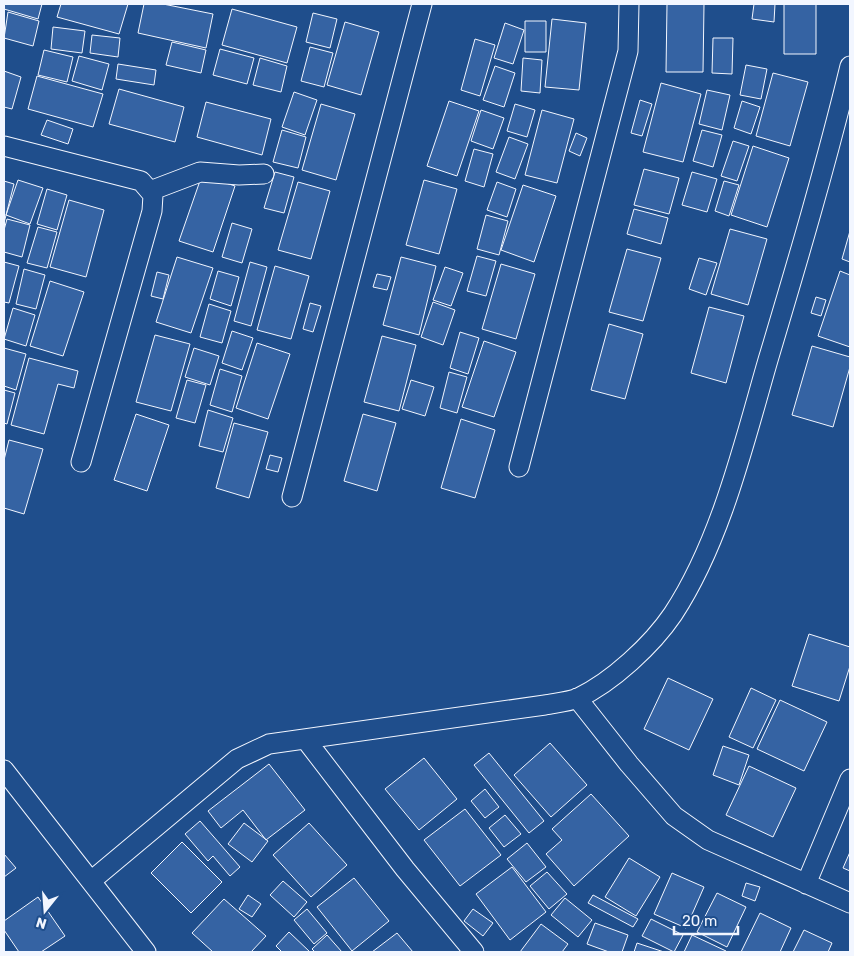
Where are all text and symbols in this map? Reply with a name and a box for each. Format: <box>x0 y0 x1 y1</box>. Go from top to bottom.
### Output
north arrow <box>20 886 70 936</box>
scale bar <box>674 904 738 936</box>
text: 20 m <box>682 912 717 930</box>
text: N <box>34 913 49 933</box>

